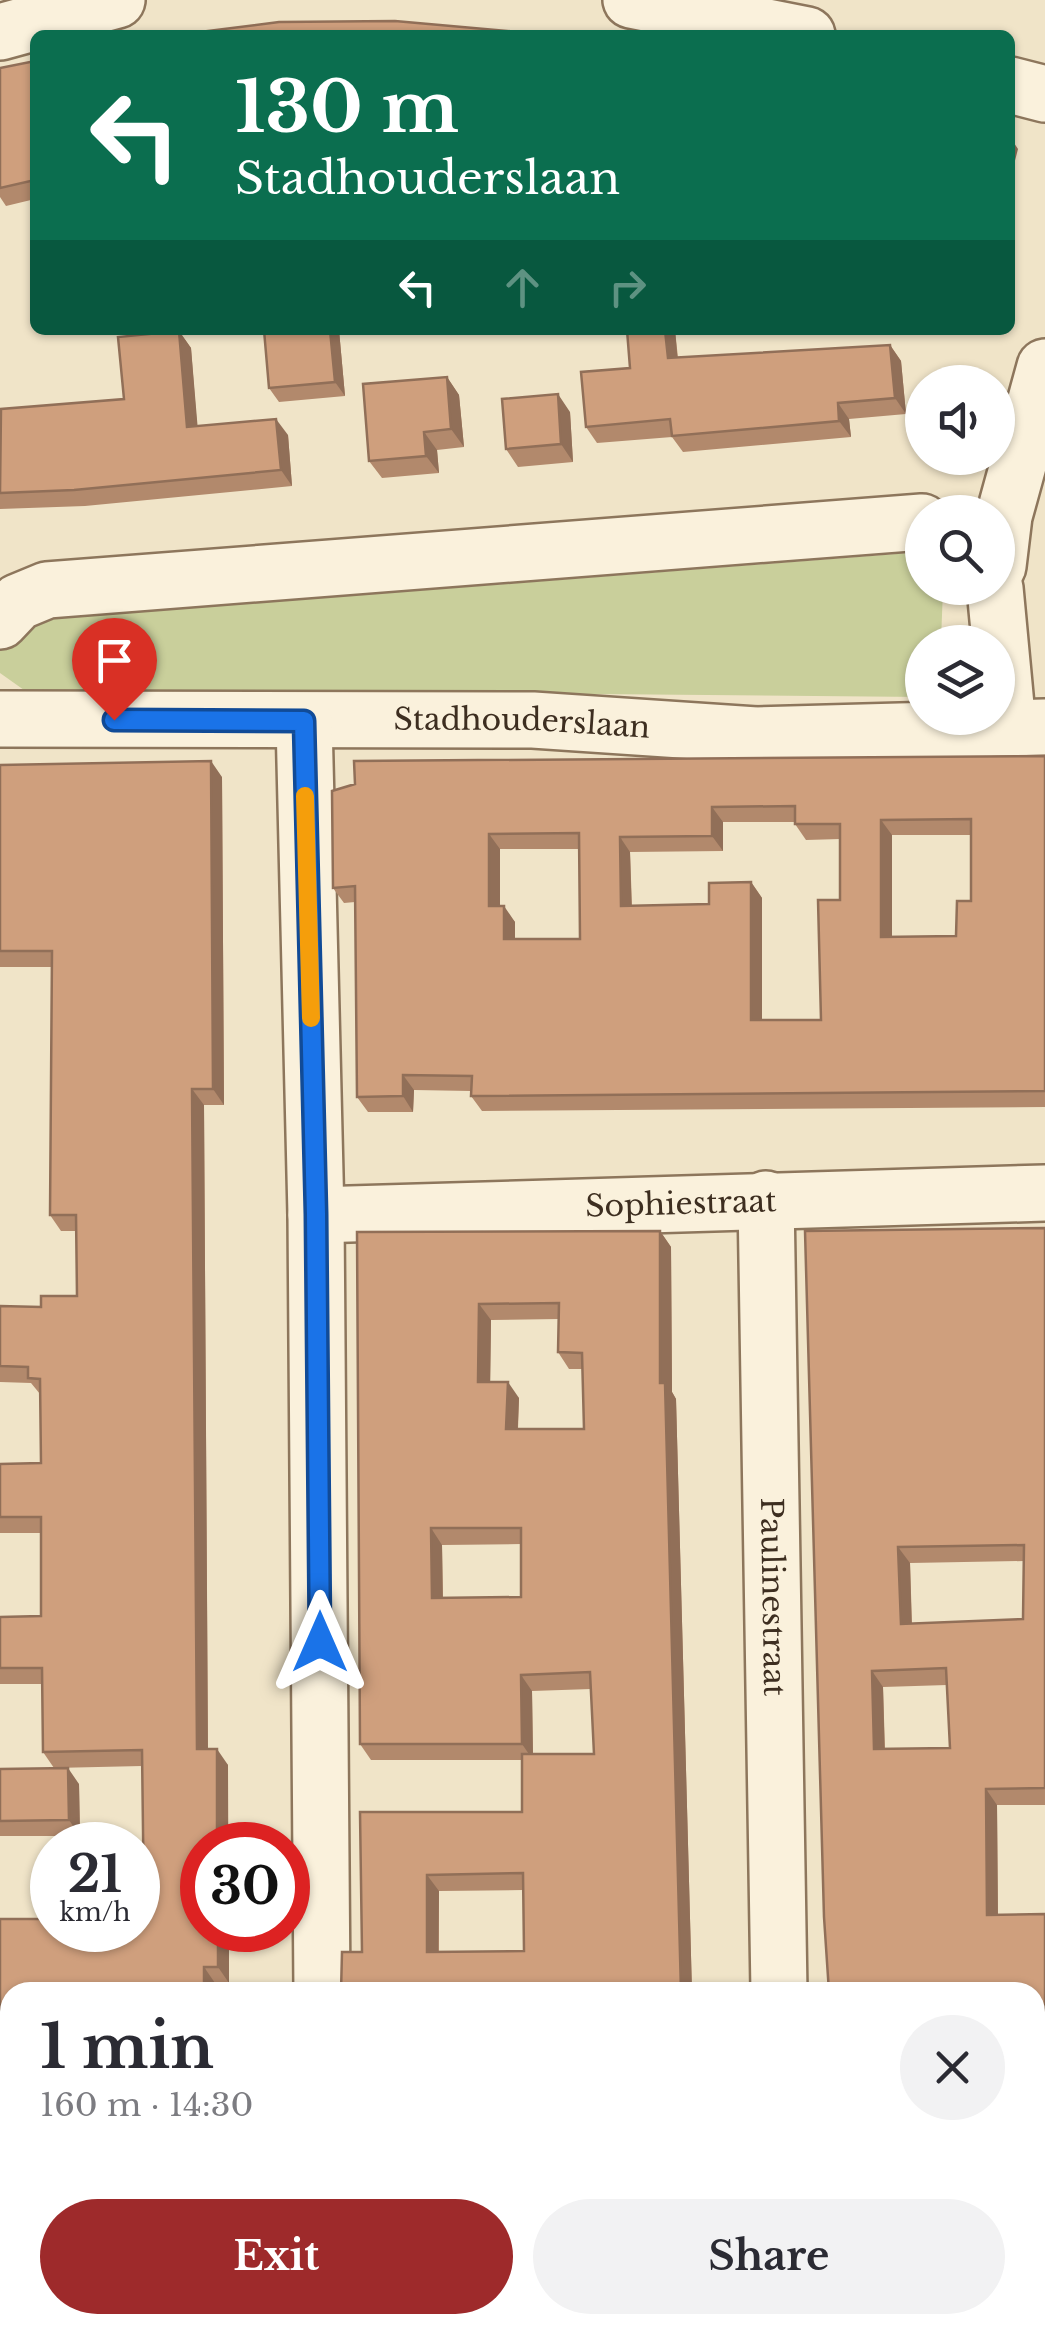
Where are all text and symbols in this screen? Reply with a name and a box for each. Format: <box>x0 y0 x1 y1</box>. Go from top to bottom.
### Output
text: 130 m <box>235 64 459 151</box>
icon: left <box>70 70 200 200</box>
text: Stadhouderslaan <box>235 150 620 206</box>
icon: left <box>390 260 445 315</box>
icon: ahead <box>495 260 550 315</box>
icon: right <box>600 260 655 315</box>
map controls <box>905 365 1015 735</box>
button: sound <box>905 365 1015 475</box>
button: search <box>905 495 1015 605</box>
pin <box>72 618 157 721</box>
button: layers <box>905 625 1015 735</box>
icon: arrive <box>87 633 142 688</box>
street label: Stadhouderslaan <box>394 701 651 746</box>
street label: Sophiestraat <box>585 1182 778 1225</box>
street label: Paulinestraat <box>753 1497 793 1697</box>
position arrow <box>268 1590 372 1694</box>
speed limit sign: 30 <box>180 1822 310 1952</box>
text: 21 <box>68 1843 122 1906</box>
text: km/h <box>60 1897 130 1928</box>
text: 1 min <box>40 2010 214 2084</box>
button: close <box>900 2015 1005 2120</box>
text: 160 m · 14:30 <box>40 2085 253 2125</box>
button: Exit <box>40 2199 513 2314</box>
button: Share <box>533 2199 1005 2314</box>

